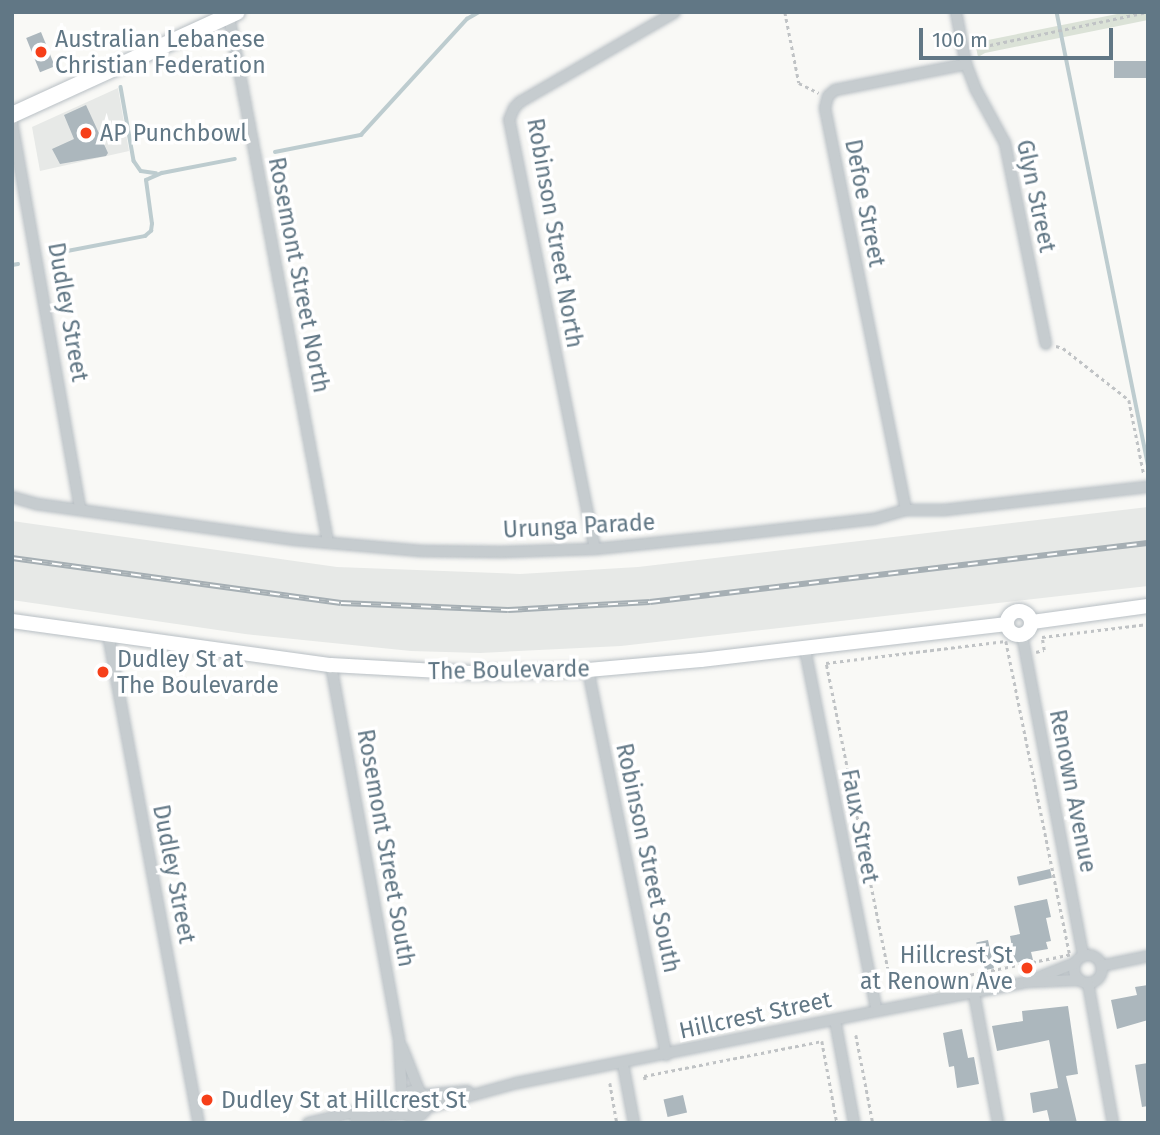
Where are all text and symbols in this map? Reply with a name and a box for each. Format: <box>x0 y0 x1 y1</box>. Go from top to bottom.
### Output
scale bar <box>922 14 1116 58</box>
place label: Australian Lebanese Christian Federation <box>55 25 266 79</box>
text: 100 m <box>932 27 988 53</box>
marker: Australian Lebanese Christian Federation <box>33 44 49 60</box>
street label: Robinson Street North <box>521 116 589 350</box>
place label: AP Punchbowl <box>100 119 247 147</box>
marker: AP Punchbowl <box>78 125 94 141</box>
street label: Defoe Street <box>839 137 891 269</box>
street label: Glyn Street <box>1011 137 1061 255</box>
street label: Rosemont Street North <box>263 155 335 395</box>
street label: Dudley Street <box>42 240 94 384</box>
street label: Urunga Parade <box>502 508 656 544</box>
place label: Dudley St at The Boulevarde <box>117 645 279 699</box>
street label: The Boulevarde <box>428 655 590 685</box>
marker: Dudley St at The Boulevarde <box>95 664 111 680</box>
street label: Renown Avenue <box>1044 707 1102 875</box>
street label: Rosemont Street South <box>351 727 421 969</box>
street label: Robinson Street South <box>610 741 686 975</box>
street label: Faux Street <box>835 767 885 885</box>
street label: Dudley Street <box>147 802 201 946</box>
place label: Hillcrest St at Renown Ave <box>860 941 1013 995</box>
marker: Hillcrest St at Renown Ave <box>1019 960 1035 976</box>
street label: Hillcrest Street <box>676 985 834 1045</box>
place label: Dudley St at Hillcrest St <box>221 1086 466 1114</box>
marker: Dudley St at Hillcrest St <box>199 1092 215 1108</box>

